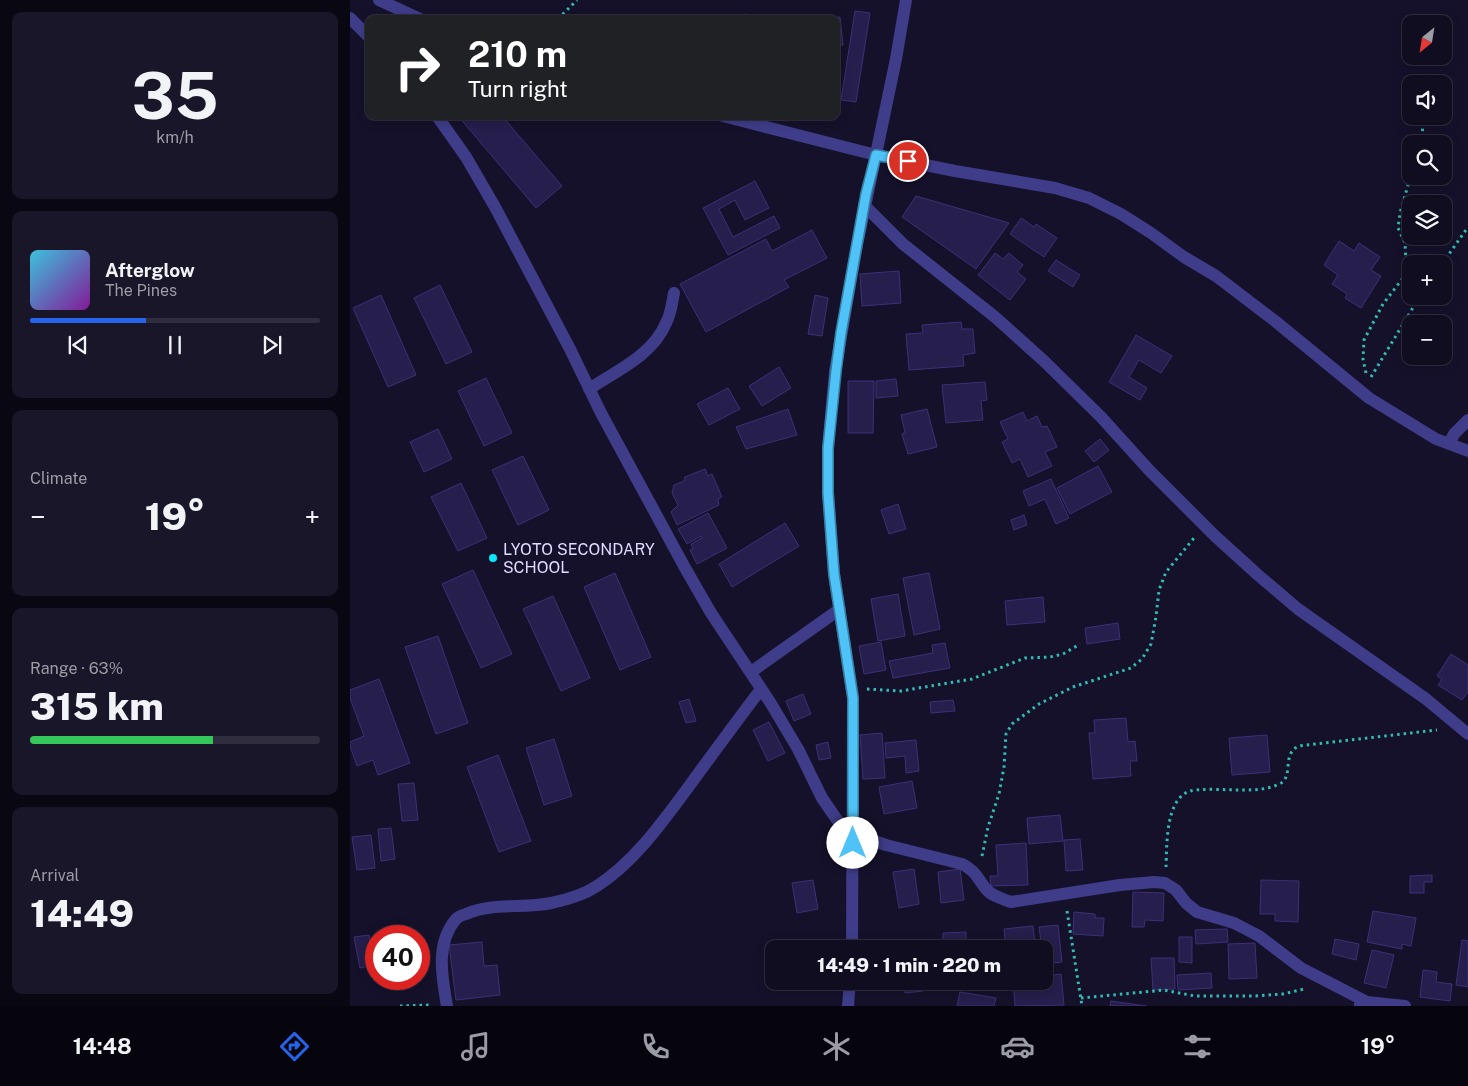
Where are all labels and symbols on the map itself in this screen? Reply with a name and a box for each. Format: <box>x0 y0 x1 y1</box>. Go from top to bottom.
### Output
north arrow <box>1402 15 1452 65</box>
pin <box>887 140 929 182</box>
place label: LYOTO SECONDARY SCHOOL <box>503 540 655 577</box>
marker: LYOTO SECONDARY SCHOOL <box>487 552 499 564</box>
position arrow <box>826 816 878 868</box>
speed limit sign: 40 <box>365 925 430 990</box>

